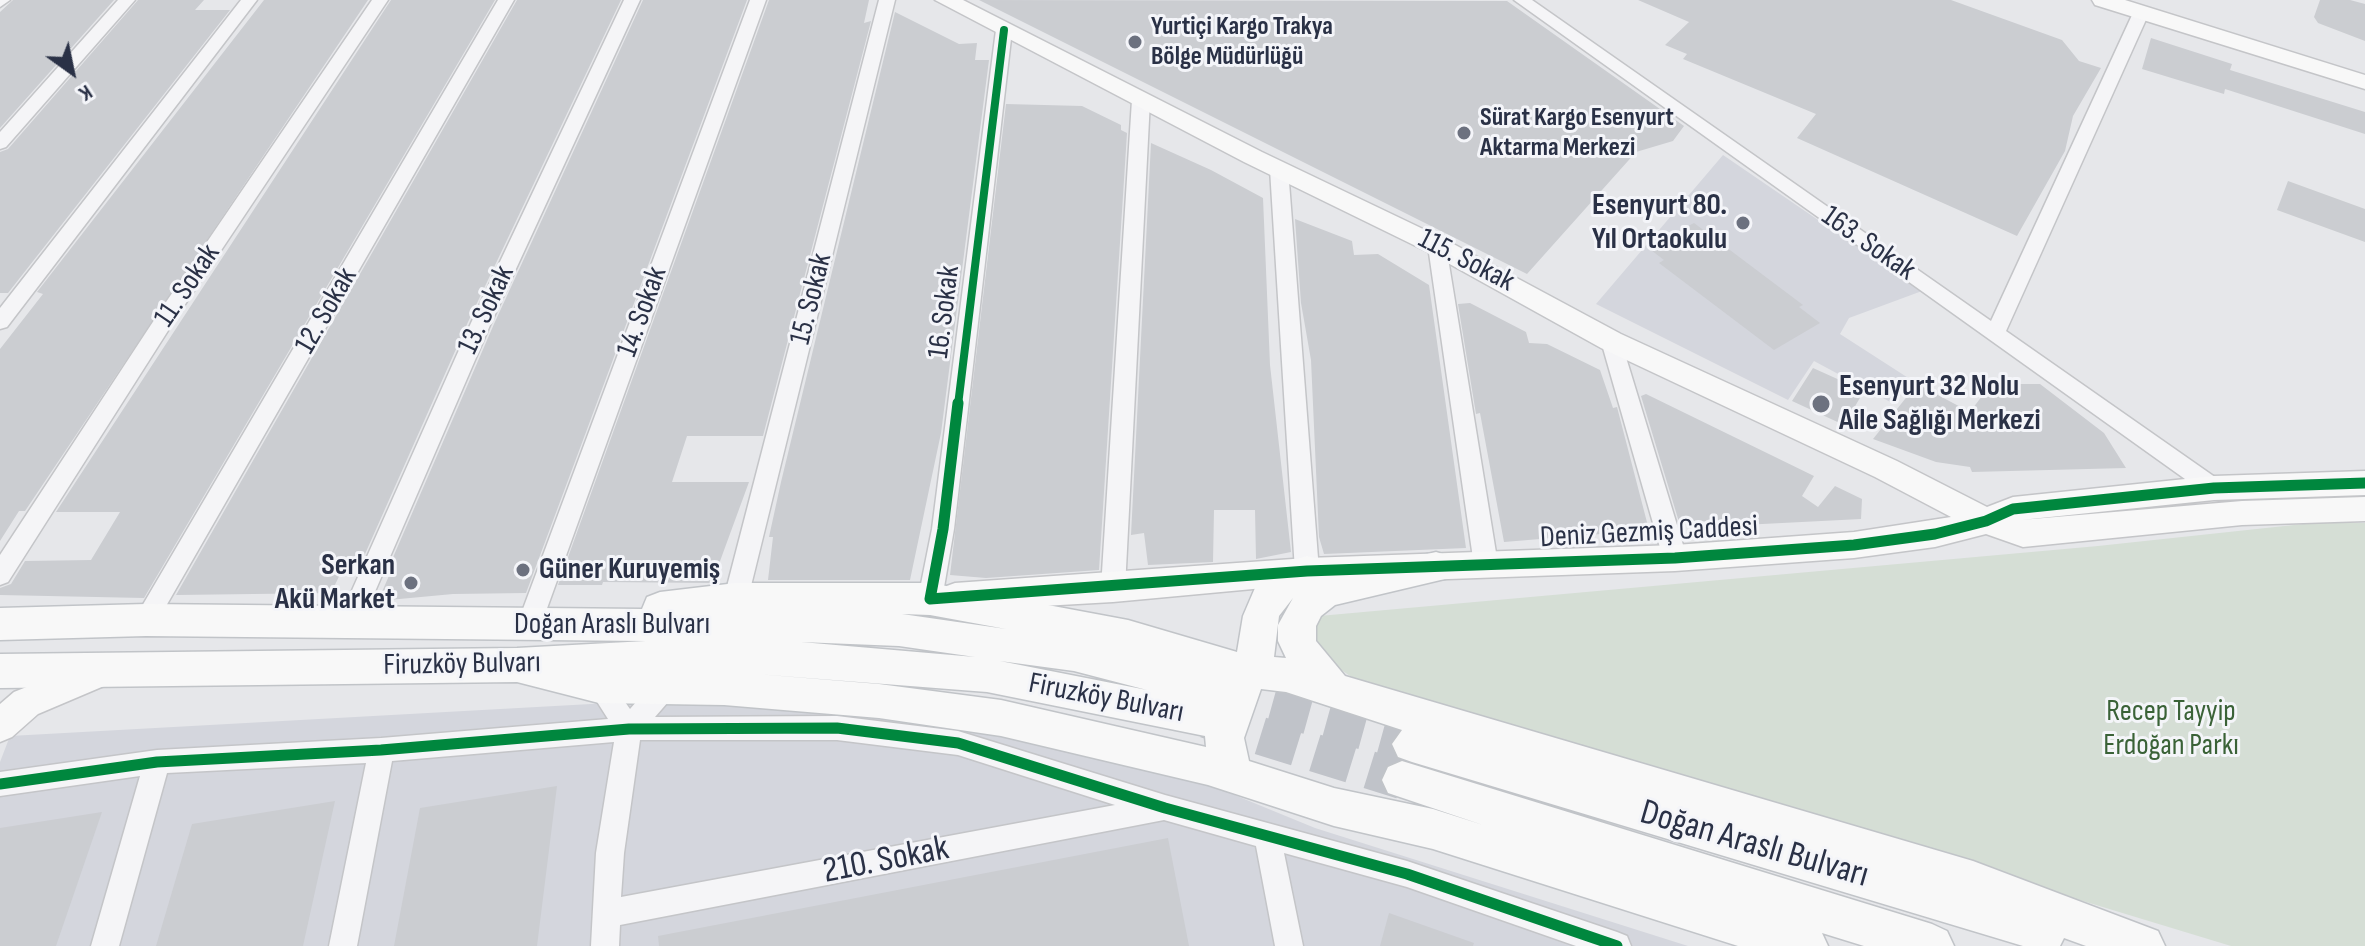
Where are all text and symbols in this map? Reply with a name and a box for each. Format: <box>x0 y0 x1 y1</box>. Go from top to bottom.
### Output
place label: Yurtiçi Kargo Trakya Bölge Müdürlüğü <box>1151 11 1333 72</box>
north arrow <box>32 32 112 112</box>
marker: Yurtiçi Kargo Trakya Bölge Müdürlüğü <box>1126 33 1144 51</box>
text: K <box>73 78 97 107</box>
place label: Sürat Kargo Esenyurt Aktarma Merkezi <box>1480 102 1674 164</box>
marker: Sürat Kargo Esenyurt Aktarma Merkezi <box>1455 124 1473 142</box>
place label: Esenyurt 80. Yıl Ortaokulu <box>1592 188 1727 258</box>
street label: 163. Sokak <box>1814 199 1922 289</box>
marker: Esenyurt 80. Yıl Ortaokulu <box>1734 214 1752 232</box>
street label: 115. Sokak <box>1412 222 1520 300</box>
street label: 11. Sokak <box>147 238 229 334</box>
street label: 15. Sokak <box>783 250 841 348</box>
street label: 13. Sokak <box>451 260 523 360</box>
street label: 12. Sokak <box>288 262 366 360</box>
street label: 14. Sokak <box>610 262 676 362</box>
street label: 16. Sokak <box>921 264 969 360</box>
place label: Esenyurt 32 Nolu Aile Sağlığı Merkezi <box>1839 369 2041 440</box>
marker: Esenyurt 32 Nolu Aile Sağlığı Merkezi <box>1810 393 1832 415</box>
street label: Deniz Gezmiş Caddesi <box>1539 509 1759 557</box>
place label: Serkan Akü Market <box>275 548 395 618</box>
place label: Güner Kuruyemiş <box>539 552 720 588</box>
marker: Güner Kuruyemiş <box>514 561 532 579</box>
marker: Serkan Akü Market <box>402 574 420 592</box>
street label: Doğan Araslı Bulvarı <box>514 607 710 643</box>
street label: Firuzköy Bulvarı <box>383 646 541 684</box>
street label: Firuzköy Bulvarı <box>1025 666 1187 732</box>
park label: Recep Tayyip Erdoğan Parkı <box>2103 694 2239 764</box>
street label: Doğan Araslı Bulvarı <box>1635 792 1873 898</box>
street label: 210. Sokak <box>820 828 952 894</box>

